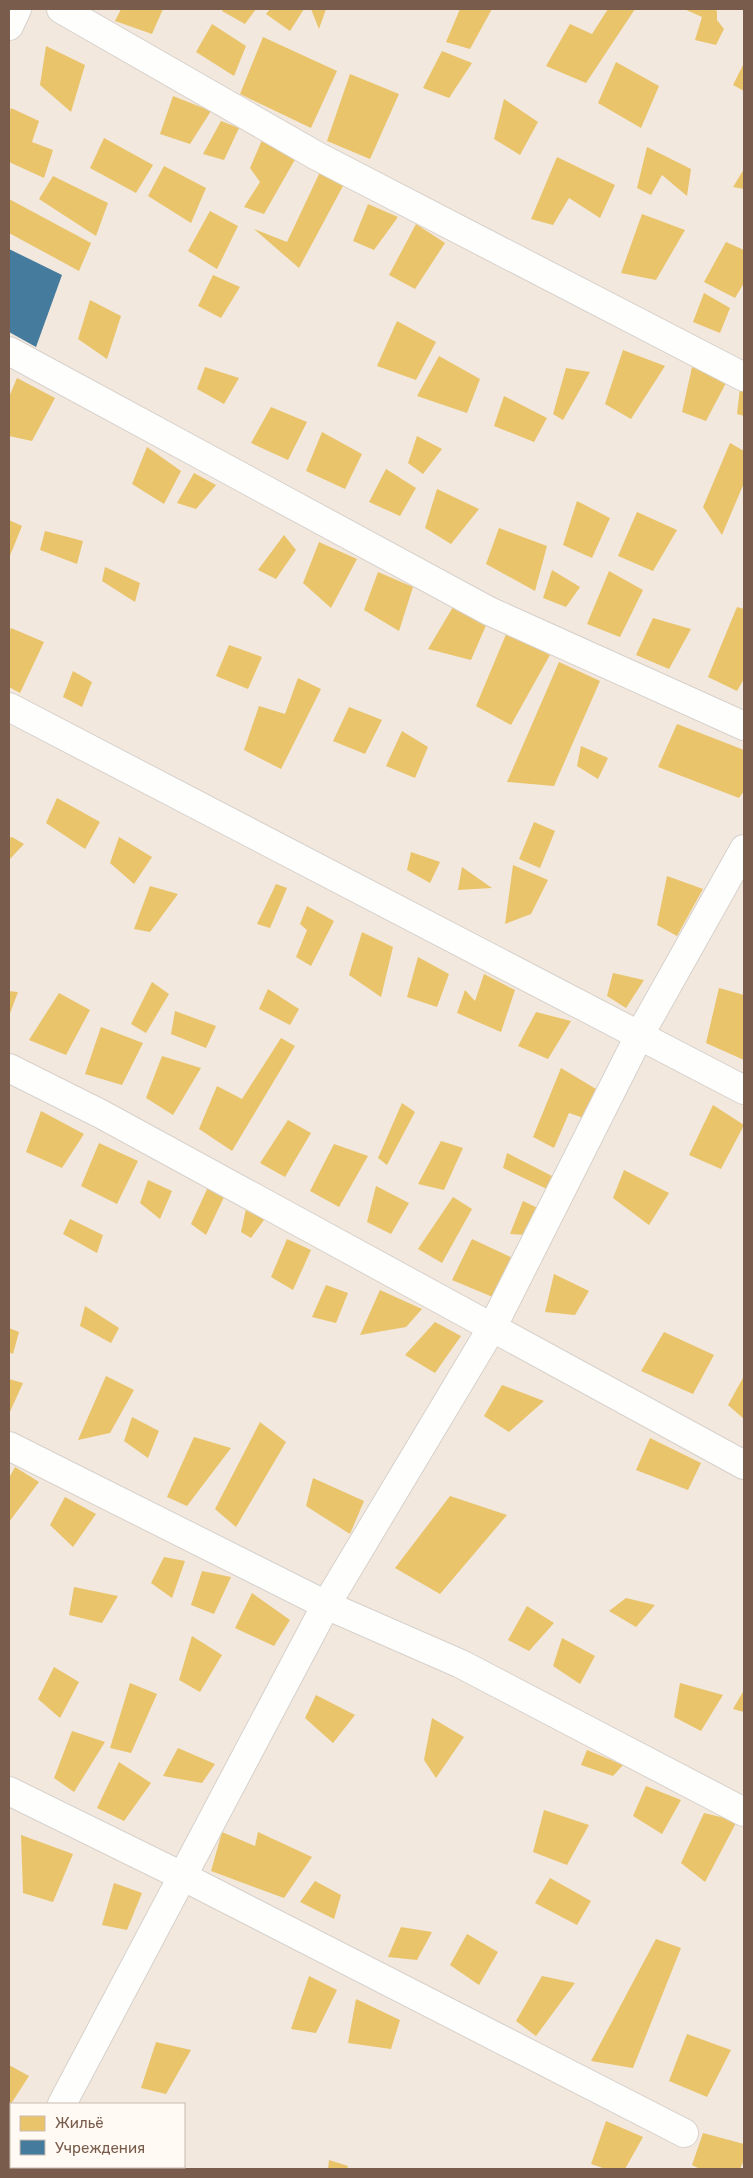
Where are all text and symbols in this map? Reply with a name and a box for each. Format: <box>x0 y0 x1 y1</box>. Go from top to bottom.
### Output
legend <box>10 2103 185 2168</box>
text: Жильё <box>55 2114 104 2132</box>
text: Учреждения <box>55 2139 145 2157</box>

